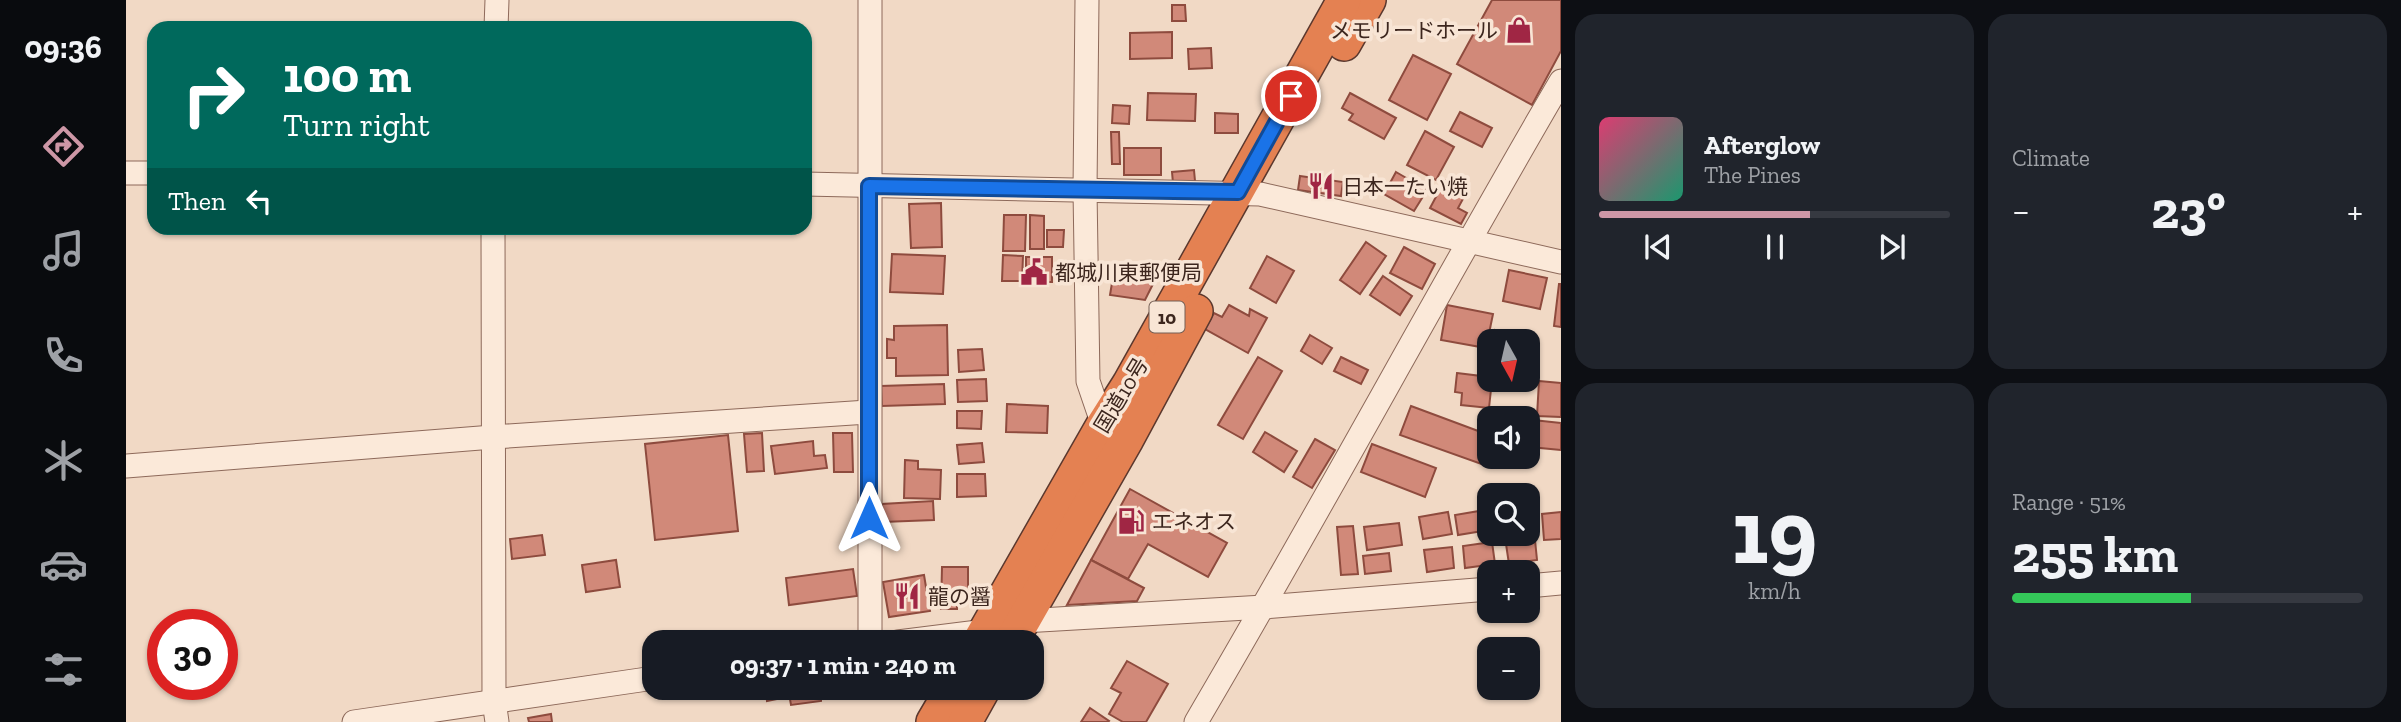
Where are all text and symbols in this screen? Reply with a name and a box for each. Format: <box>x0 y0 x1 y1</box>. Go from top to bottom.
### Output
shop icon: メモリードホール <box>1504 15 1534 45</box>
place label: メモリードホール <box>1330 18 1498 43</box>
text: 09:36 <box>24 28 102 66</box>
text: 100 m <box>283 46 411 105</box>
icon: right <box>168 49 259 140</box>
pin <box>1261 66 1321 126</box>
icon: arrive <box>1272 77 1310 115</box>
text: Turn right <box>283 106 430 144</box>
icon: directions <box>39 122 88 171</box>
text: Afterglow <box>1704 129 1820 161</box>
text: Climate <box>2012 144 2090 172</box>
text: The Pines <box>1704 161 1801 189</box>
restaurant icon: 日本一たい焼 <box>1306 171 1336 201</box>
place label: 日本一たい焼 <box>1342 174 1468 199</box>
text: 23° <box>2151 179 2226 241</box>
icon: left <box>240 182 278 220</box>
text: Then <box>168 185 226 217</box>
text: − <box>2012 188 2030 234</box>
text: + <box>2347 188 2363 234</box>
icon: music <box>39 226 88 275</box>
icon: previous <box>1639 228 1677 266</box>
icon: pause <box>1756 228 1794 266</box>
icon: next <box>1873 228 1911 266</box>
public building icon: 都城川東郵便局 <box>1019 257 1049 287</box>
place label: 都城川東郵便局 <box>1055 260 1202 285</box>
road number: 10 <box>1150 302 1184 332</box>
north arrow <box>1477 329 1540 392</box>
map controls <box>1477 329 1540 700</box>
icon: phone <box>39 331 88 380</box>
street label: 国道10号 <box>1089 353 1153 437</box>
button: sound <box>1477 406 1540 469</box>
icon: climate <box>39 436 88 485</box>
text: 19 <box>1732 477 1817 586</box>
position arrow <box>832 481 906 555</box>
button: search <box>1477 483 1540 546</box>
text: Range · 51% <box>2012 488 2126 516</box>
fuel station icon: エネオス <box>1116 506 1146 536</box>
place label: エネオス <box>1152 509 1236 534</box>
text: 255 km <box>2012 523 2178 585</box>
icon: car <box>39 540 88 589</box>
button: + <box>1477 560 1540 623</box>
text: km/h <box>1748 577 1801 605</box>
restaurant icon: 龍の醤 <box>892 581 922 611</box>
place label: 龍の醤 <box>928 584 991 609</box>
speed limit sign: 30 <box>147 609 238 700</box>
button: − <box>1477 637 1540 700</box>
icon: filters <box>39 645 88 694</box>
text: 09:37 · 1 min · 240 m <box>730 649 956 681</box>

